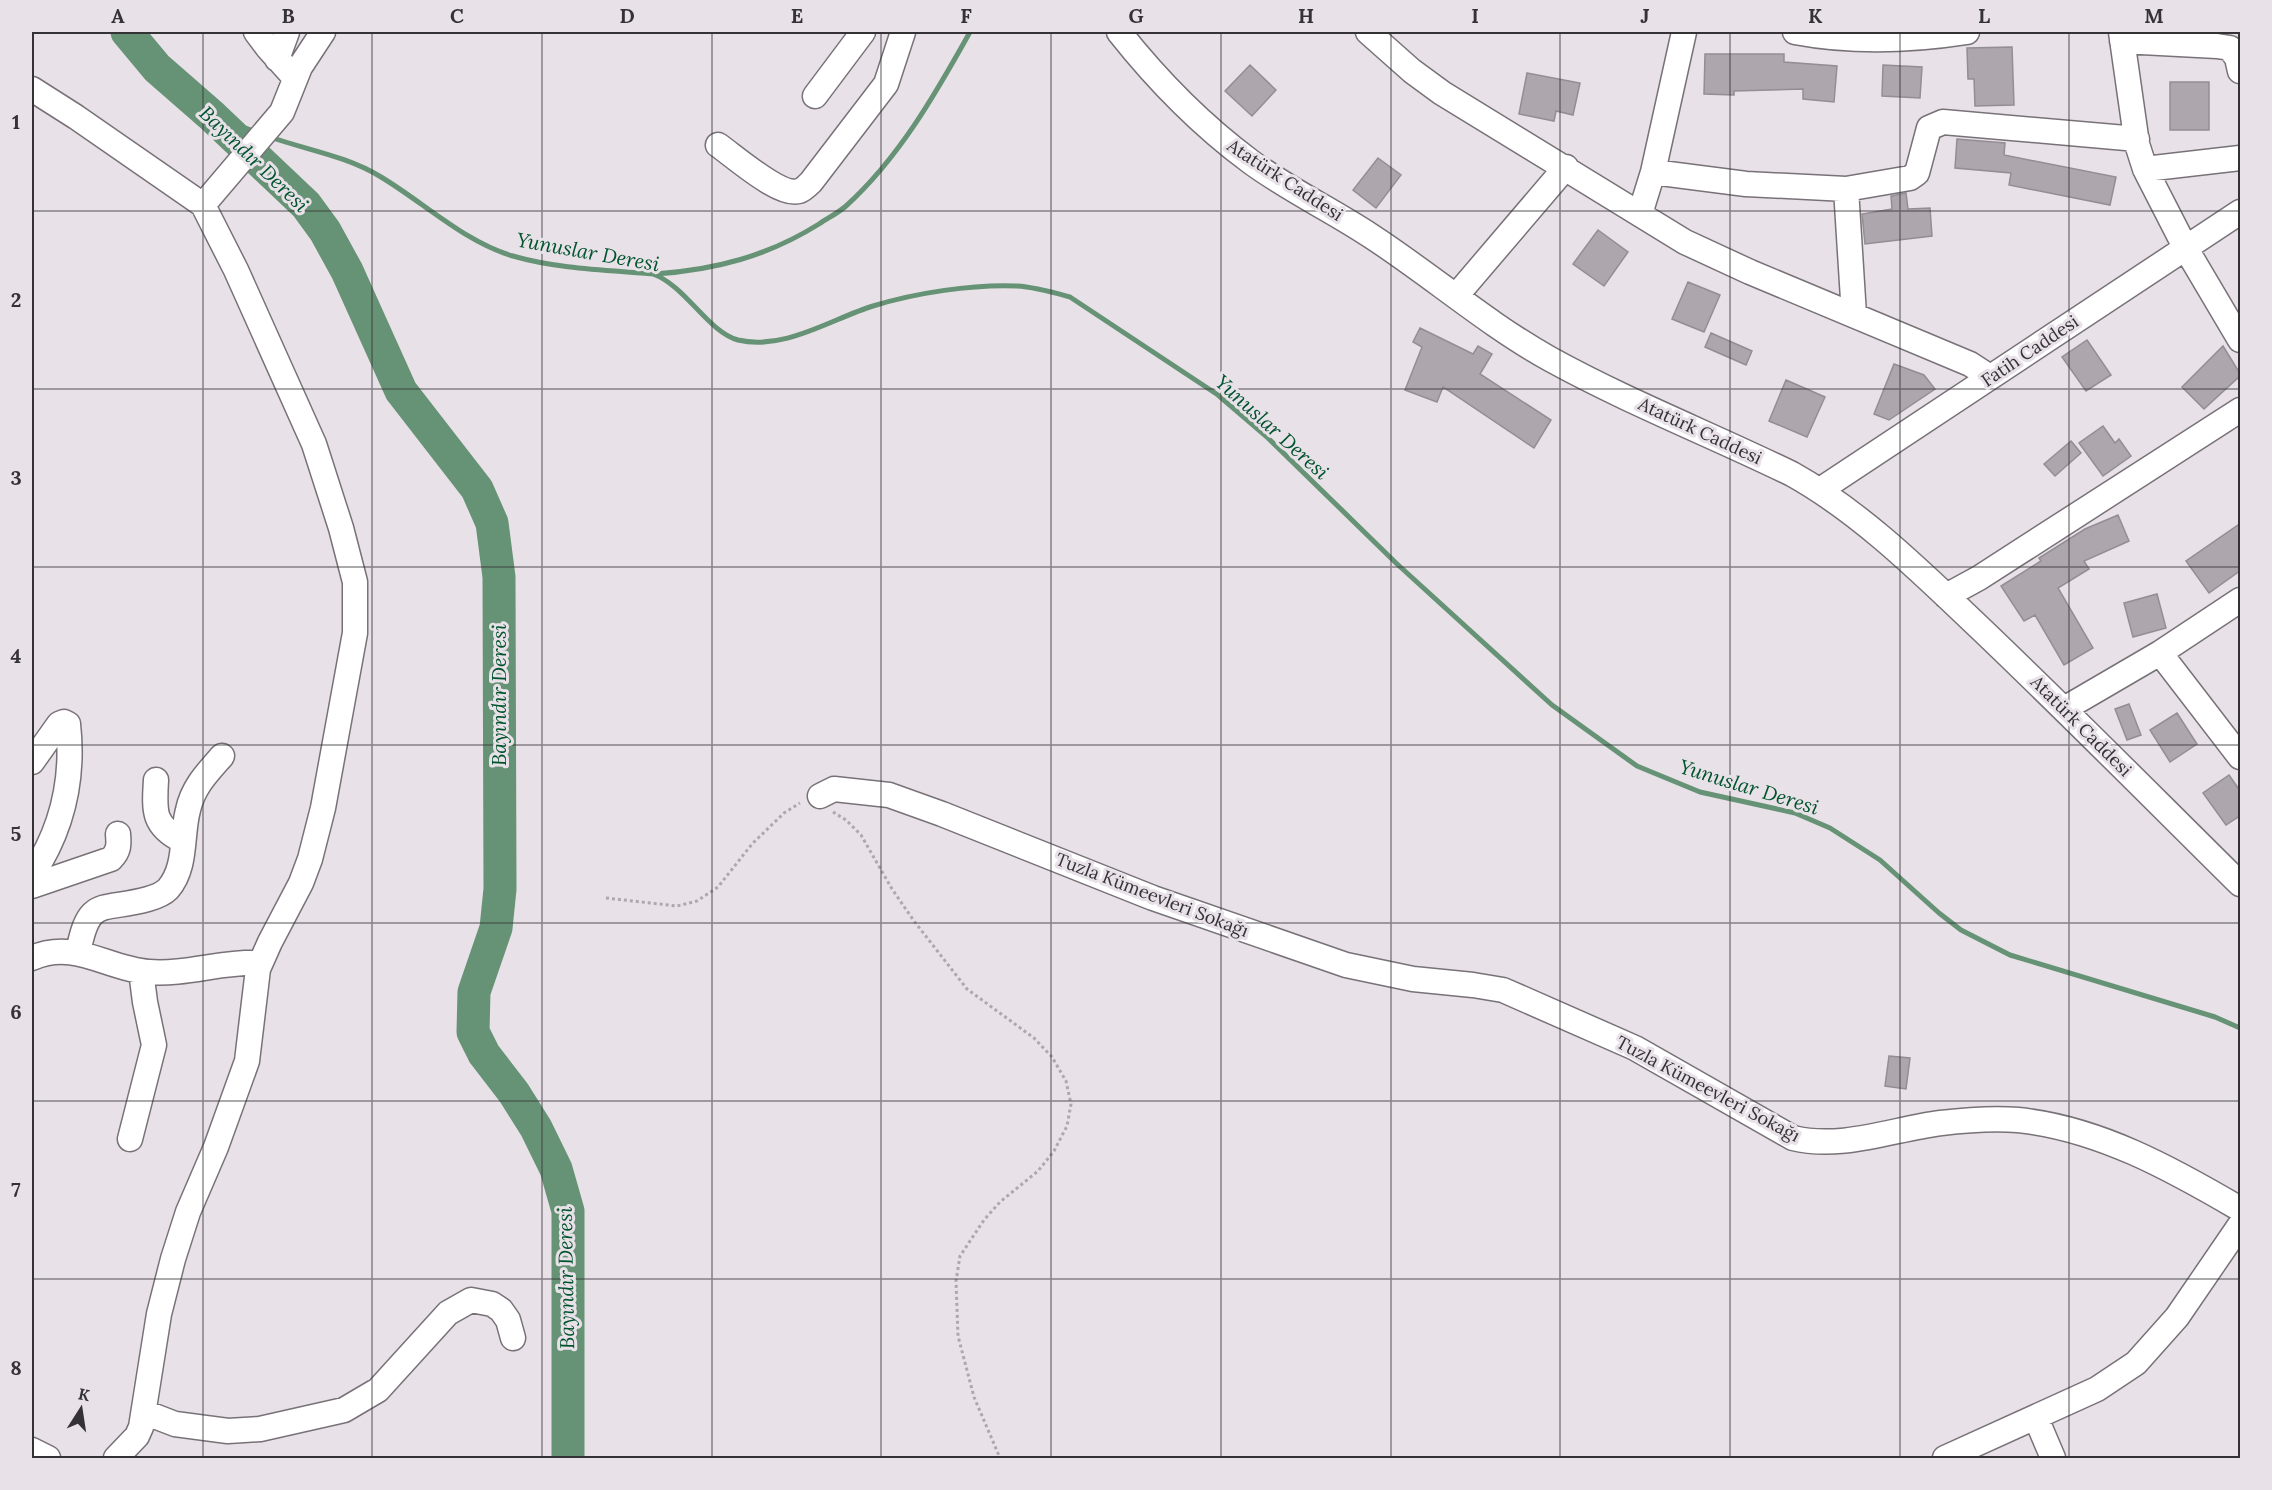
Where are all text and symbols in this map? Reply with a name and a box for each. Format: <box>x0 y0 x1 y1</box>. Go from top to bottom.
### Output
text: A <box>111 3 125 28</box>
text: B <box>281 3 295 28</box>
text: C <box>450 3 464 28</box>
text: D <box>619 3 635 28</box>
text: E <box>791 3 803 28</box>
text: F <box>960 3 972 28</box>
text: G <box>1128 3 1144 28</box>
text: H <box>1298 3 1314 28</box>
text: I <box>1471 3 1479 28</box>
text: J <box>1640 3 1650 28</box>
text: K <box>1808 3 1823 28</box>
text: L <box>1978 3 1990 28</box>
text: M <box>2144 3 2164 28</box>
water label: Bayındır Deresi <box>195 100 315 217</box>
text: 1 <box>12 109 20 134</box>
street label: Atatürk Caddesi <box>1222 133 1348 226</box>
water label: Yunuslar Deresi <box>515 227 662 276</box>
text: 2 <box>11 287 21 312</box>
street label: Fatih Caddesi <box>1977 310 2083 392</box>
water label: Yunuslar Deresi <box>1210 369 1335 485</box>
street label: Atatürk Caddesi <box>1634 391 1766 469</box>
text: 3 <box>10 465 22 490</box>
water label: Bayındır Deresi <box>486 623 511 766</box>
text: 4 <box>11 643 22 668</box>
street label: Atatürk Caddesi <box>2025 670 2137 781</box>
water label: Yunuslar Deresi <box>1676 753 1823 820</box>
text: 5 <box>11 821 22 846</box>
street label: Tuzla Kümeevleri Sokağı <box>1052 847 1252 942</box>
text: 6 <box>10 999 22 1024</box>
street label: Tuzla Kümeevleri Sokağı <box>1612 1030 1804 1147</box>
text: 7 <box>11 1177 21 1202</box>
water label: Bayındır Deresi <box>552 1206 579 1349</box>
text: 8 <box>10 1355 22 1380</box>
north arrow <box>51 1379 111 1439</box>
text: K <box>76 1383 92 1405</box>

